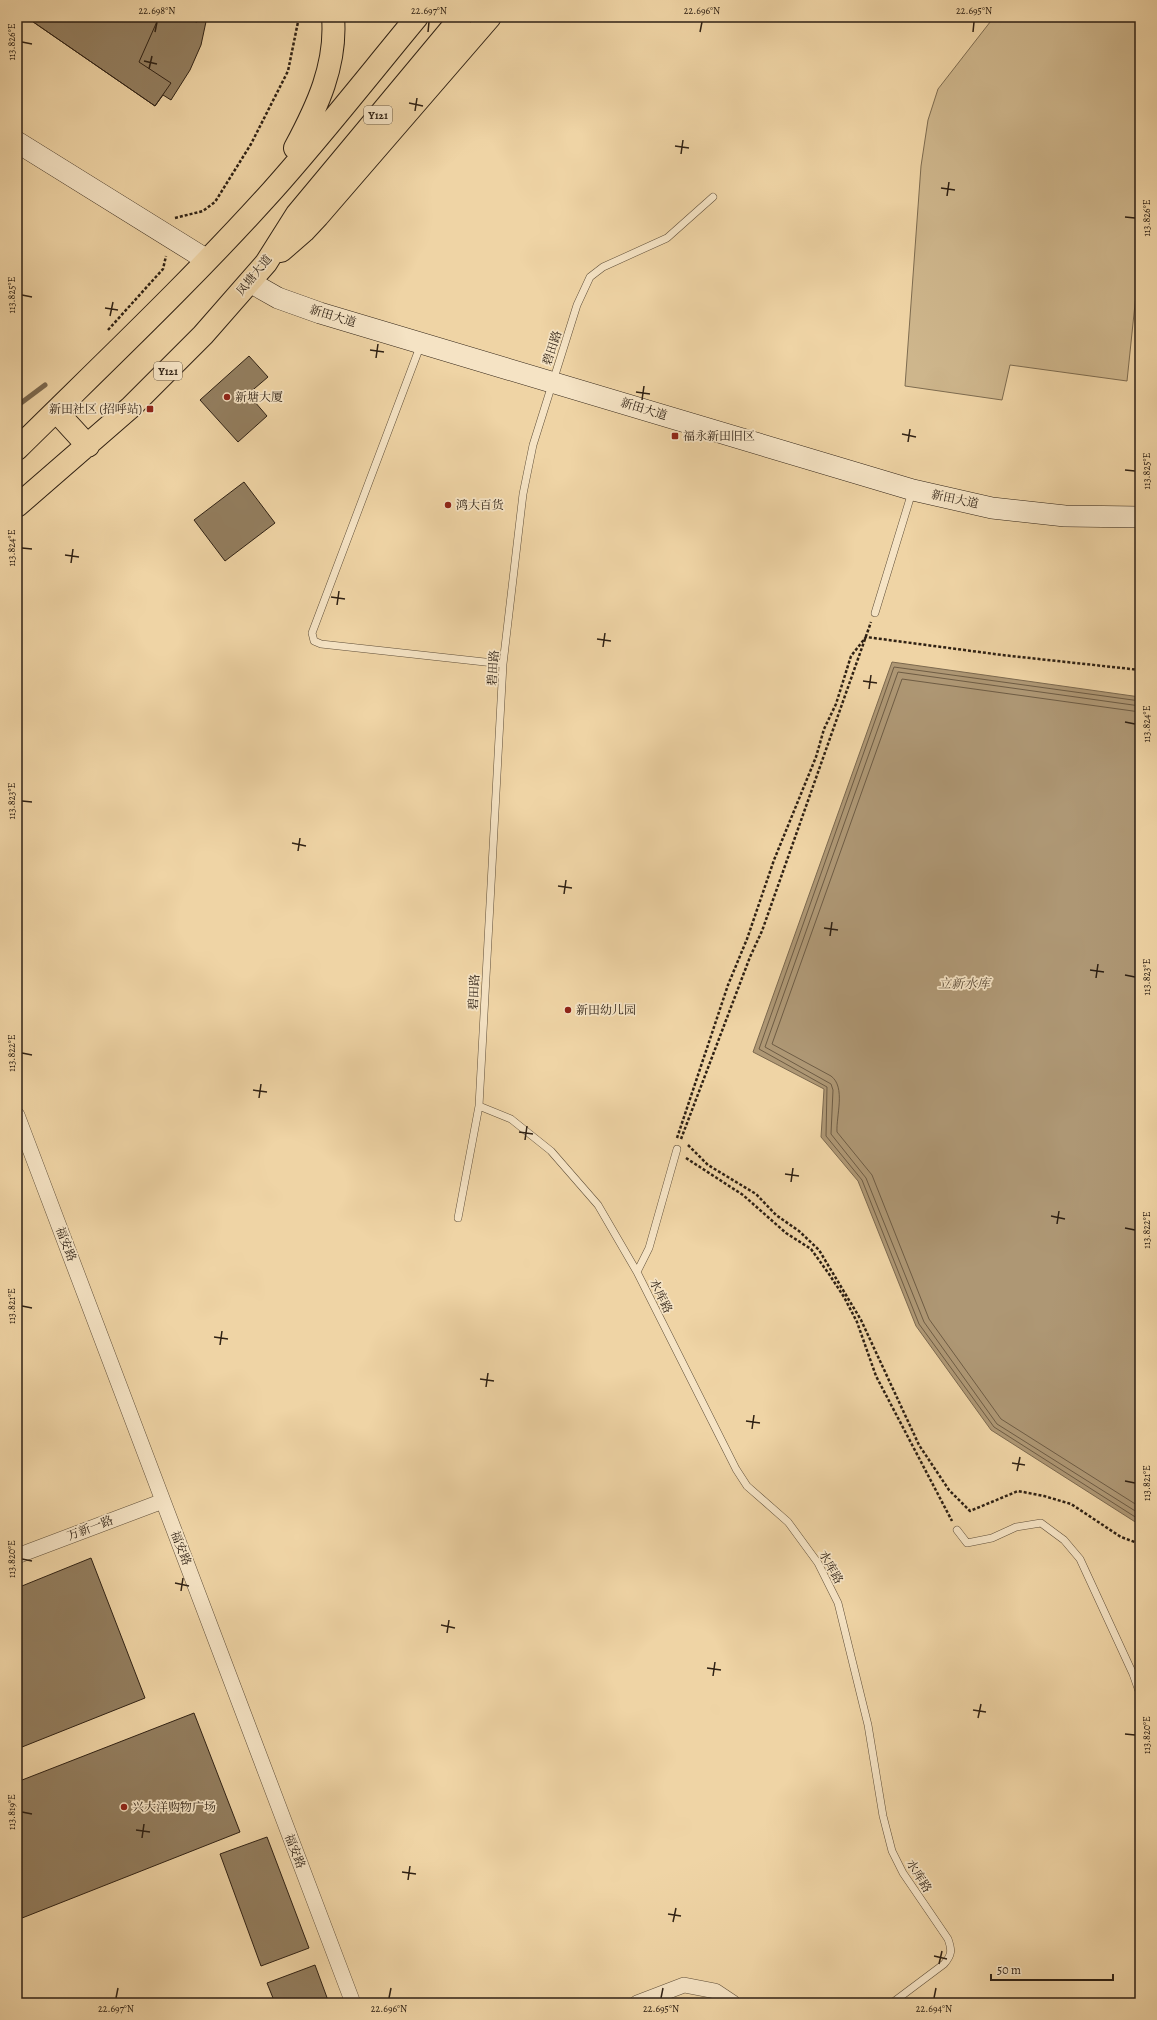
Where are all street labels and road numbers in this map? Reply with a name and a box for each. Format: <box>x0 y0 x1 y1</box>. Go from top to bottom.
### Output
road number: Y121 <box>364 106 392 124</box>
street label: 凤塘大道 <box>233 251 275 299</box>
street label: 新田大道 <box>308 301 358 331</box>
street label: 碧田路 <box>539 328 565 368</box>
road number: Y121 <box>154 362 182 380</box>
street label: 新田大道 <box>619 394 669 424</box>
street label: 新田大道 <box>930 486 980 512</box>
street label: 碧田路 <box>484 649 502 687</box>
street label: 碧田路 <box>465 974 483 1010</box>
street label: 福安路 <box>52 1224 80 1264</box>
street label: 水库路 <box>646 1276 676 1316</box>
street label: 万新一路 <box>65 1512 115 1544</box>
street label: 福安路 <box>167 1528 195 1568</box>
street label: 水库路 <box>815 1547 847 1587</box>
street label: 福安路 <box>281 1831 309 1871</box>
street label: 水库路 <box>903 1856 935 1896</box>

